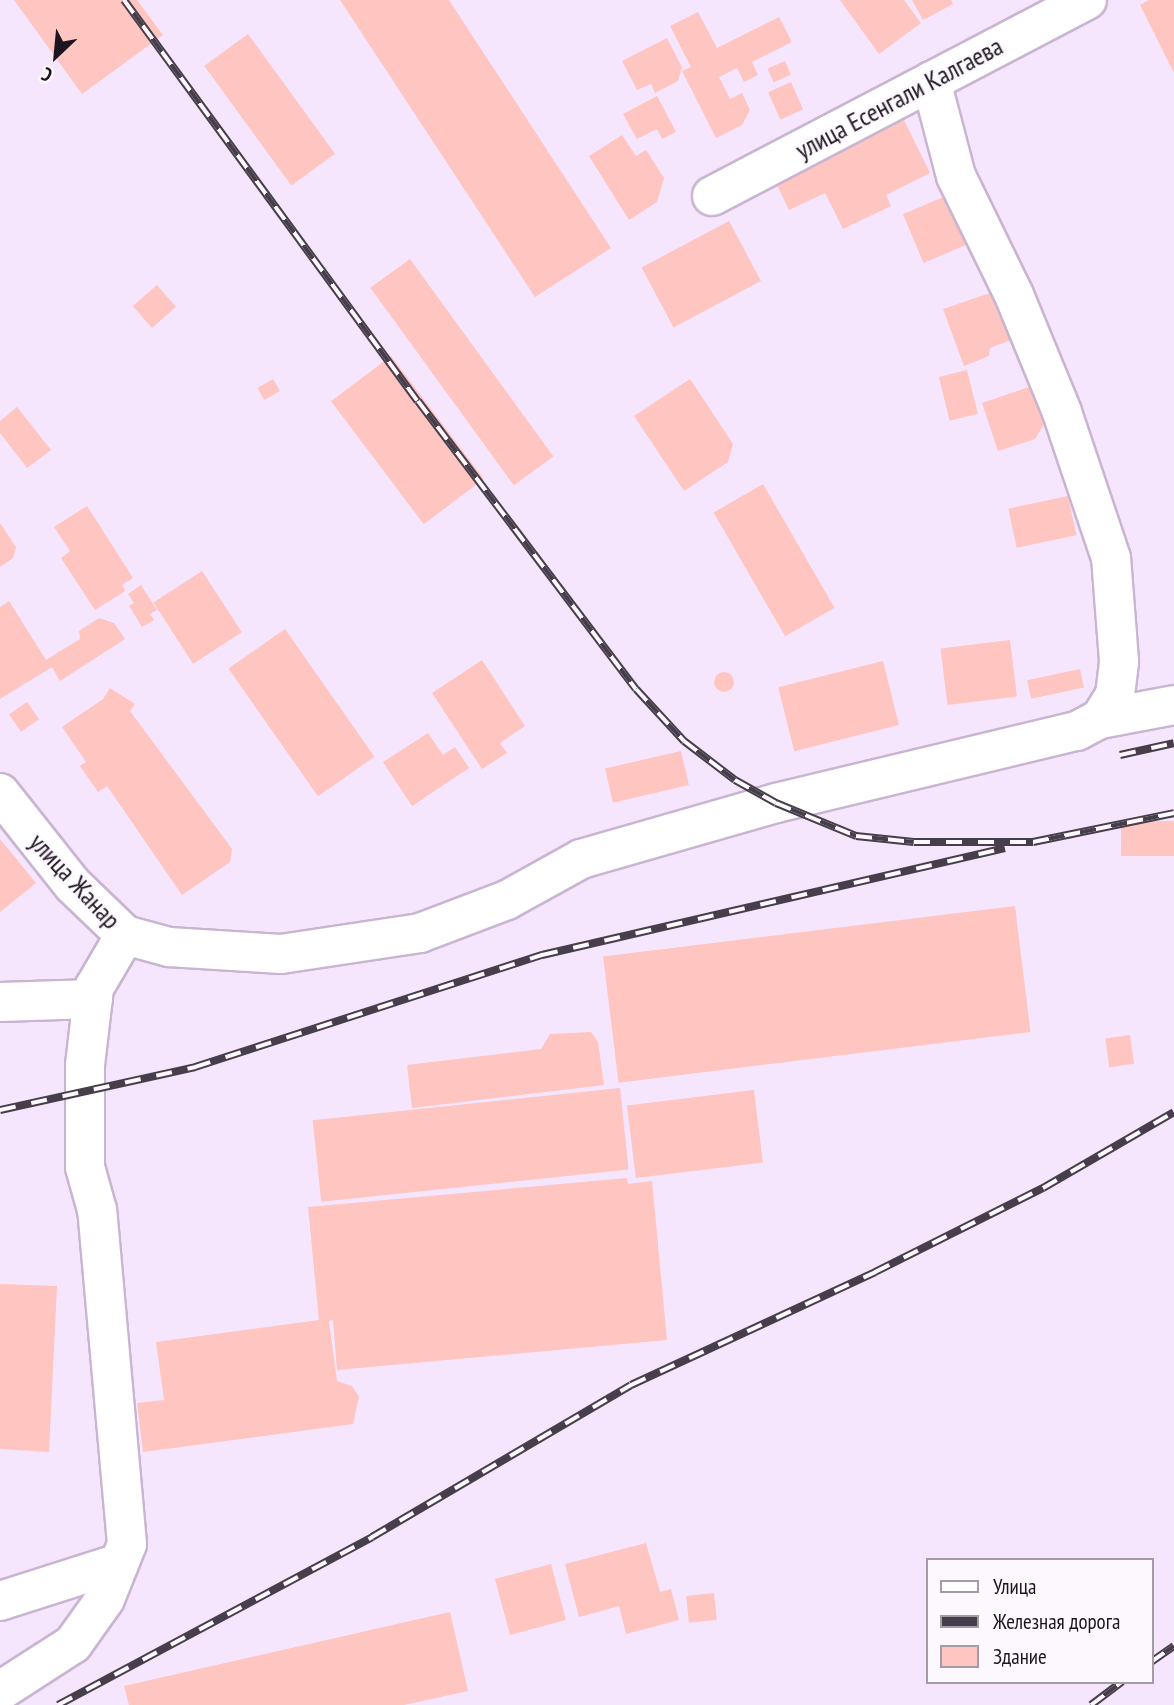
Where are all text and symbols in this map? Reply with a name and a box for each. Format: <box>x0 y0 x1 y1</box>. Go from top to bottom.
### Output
north arrow <box>21 21 91 91</box>
street label: улица Есенгали Калгаева <box>790 30 1008 166</box>
text: С <box>38 62 56 88</box>
street label: улица Жанар <box>23 827 127 935</box>
legend <box>926 1558 1153 1684</box>
text: Улица <box>993 1573 1036 1600</box>
text: Железная дорога <box>993 1608 1120 1635</box>
text: Здание <box>993 1643 1047 1670</box>

